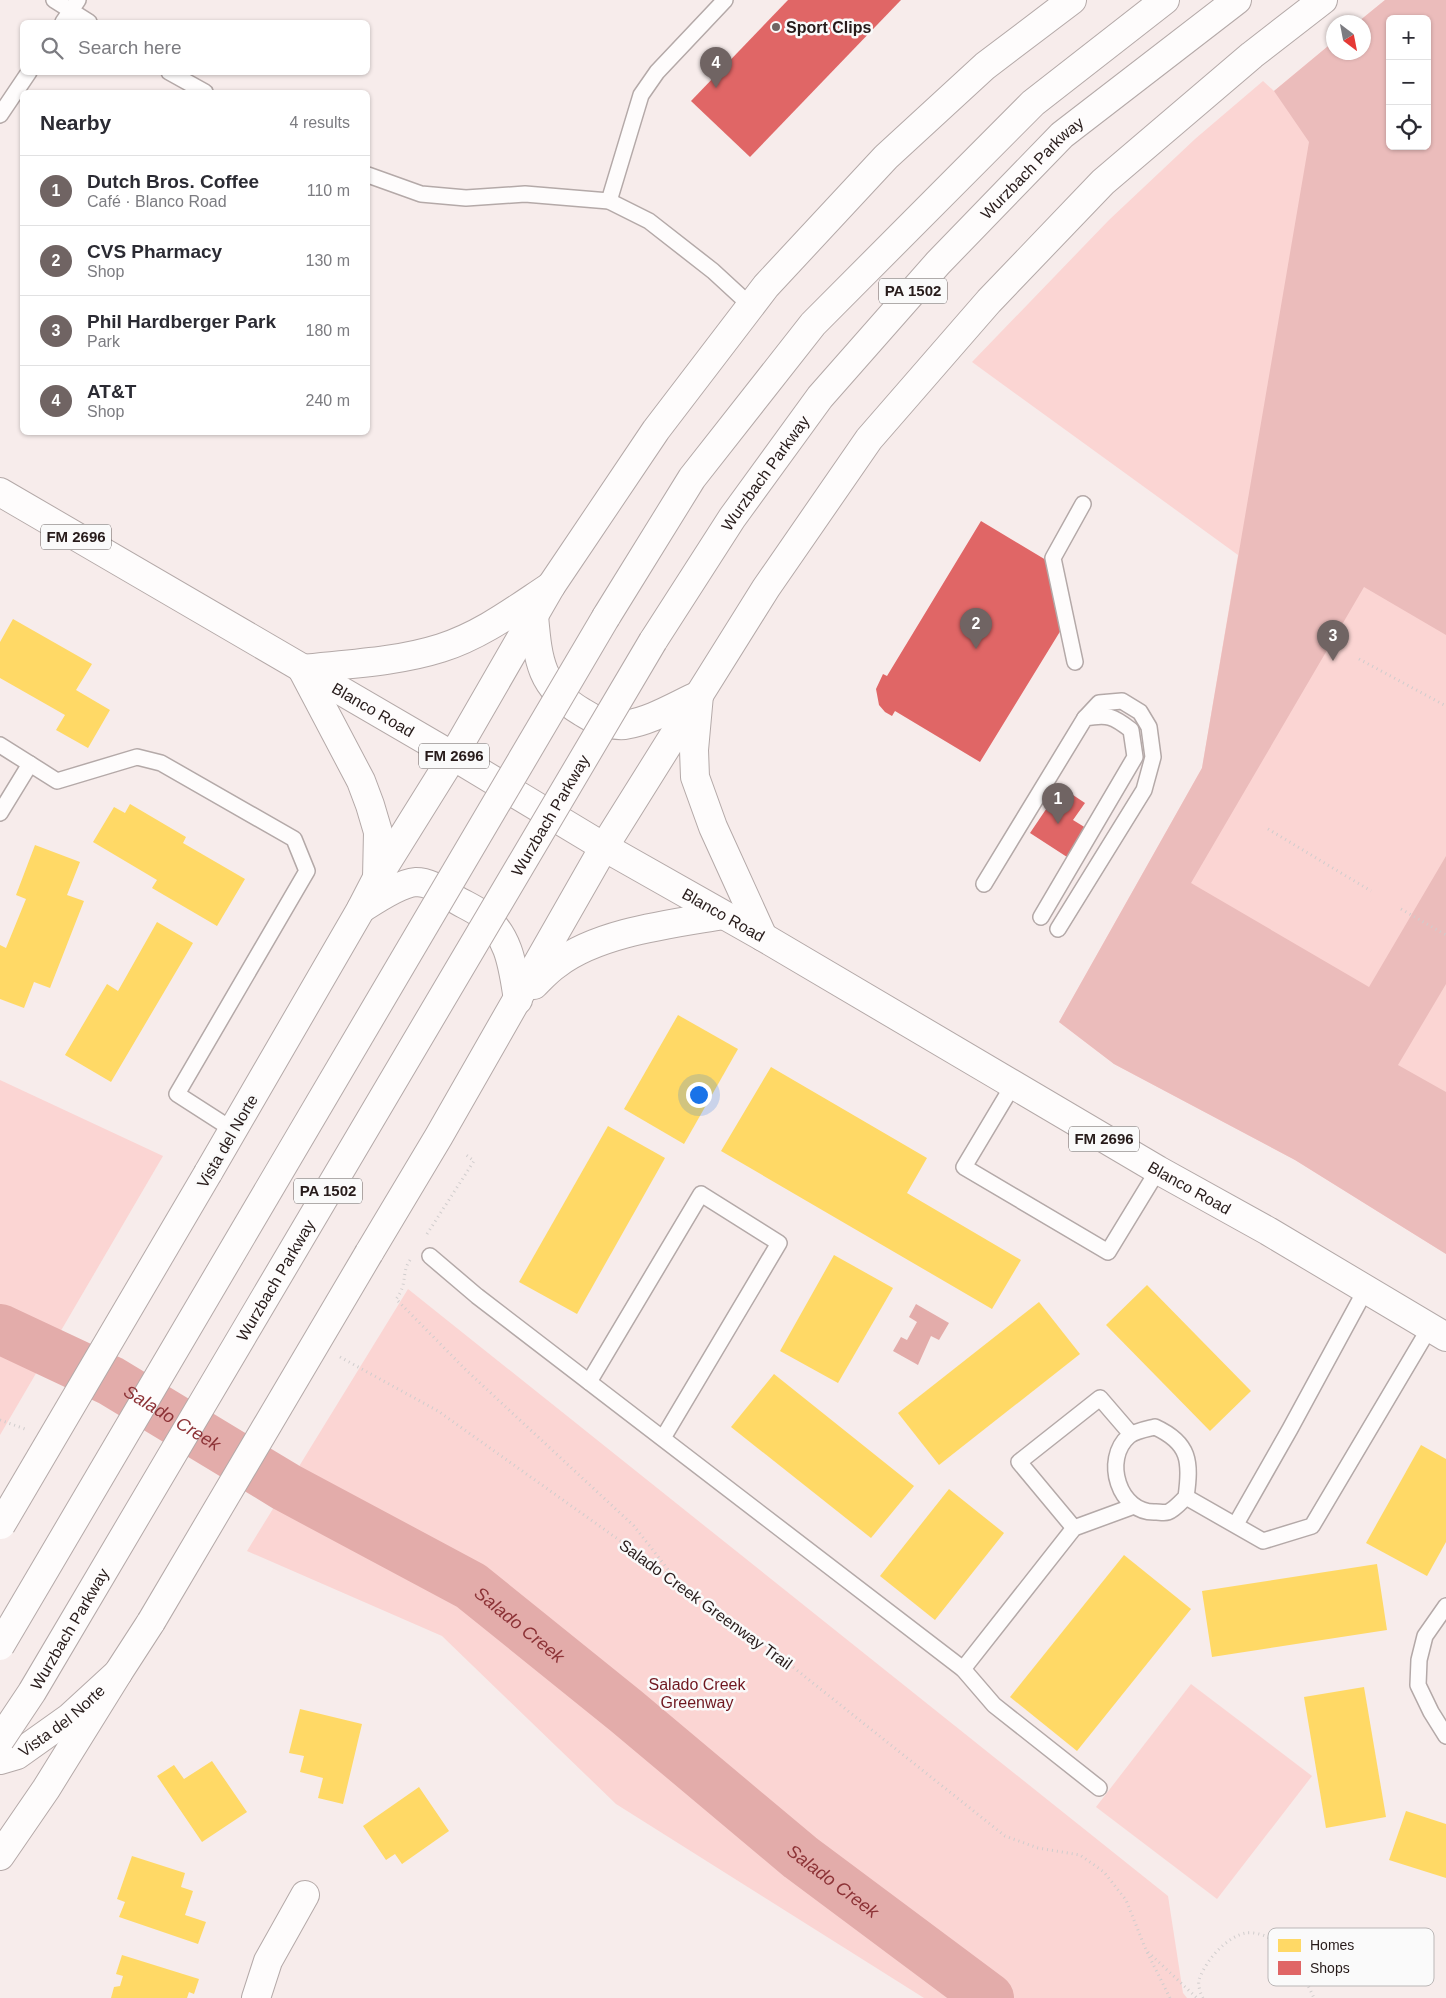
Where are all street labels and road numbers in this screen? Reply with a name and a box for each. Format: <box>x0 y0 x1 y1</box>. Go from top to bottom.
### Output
street label: Wurzbach Parkway <box>977 114 1087 223</box>
road number: PA 1502 <box>879 278 947 304</box>
street label: Wurzbach Parkway <box>718 413 813 534</box>
road number: FM 2696 <box>41 524 111 550</box>
street label: Blanco Road <box>329 680 417 740</box>
road number: FM 2696 <box>419 744 489 768</box>
street label: Wurzbach Parkway <box>508 752 593 879</box>
street label: Blanco Road <box>679 885 767 945</box>
street label: Vista del Norte <box>194 1092 261 1191</box>
road number: FM 2696 <box>1069 1126 1139 1152</box>
street label: Blanco Road <box>1145 1158 1234 1218</box>
road number: PA 1502 <box>294 1178 362 1204</box>
street label: Wurzbach Parkway <box>233 1217 318 1344</box>
street label: Salado Creek Greenway Trail <box>616 1536 795 1673</box>
street label: Wurzbach Parkway <box>27 1566 112 1693</box>
street label: Vista del Norte <box>16 1682 108 1760</box>

